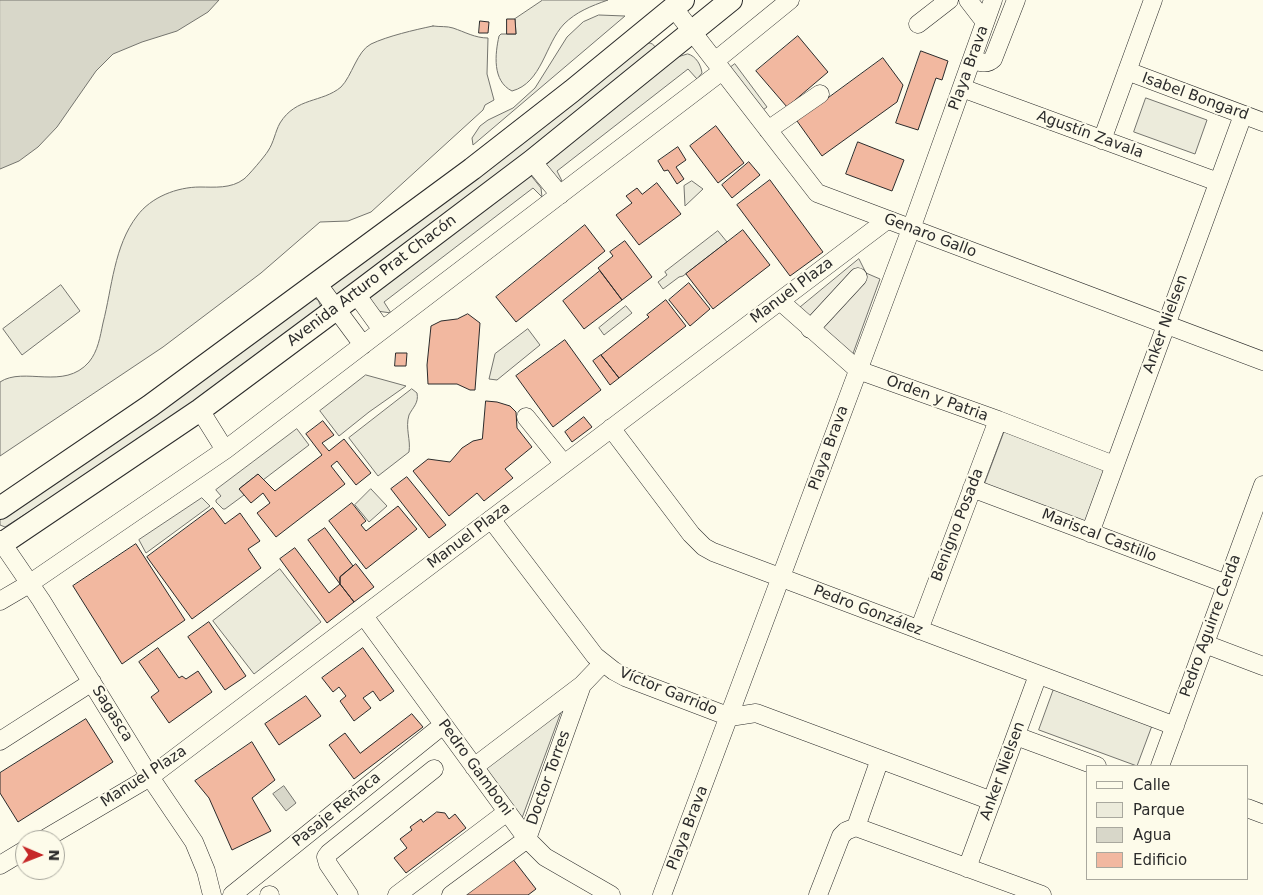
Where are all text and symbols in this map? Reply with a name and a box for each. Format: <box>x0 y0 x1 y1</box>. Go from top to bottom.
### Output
street label: Playa Brava <box>945 23 993 113</box>
street label: Isabel Bongard <box>1139 69 1251 125</box>
street label: Agustín Zavala <box>1034 107 1146 163</box>
street label: Genaro Gallo <box>881 210 979 262</box>
street label: Avenida Arturo Prat Chacón <box>284 211 460 351</box>
street label: Manuel Plaza <box>747 254 837 328</box>
street label: Anker Nielsen <box>1140 272 1192 376</box>
street label: Orden y Patria <box>883 372 991 426</box>
street label: Playa Brava <box>805 403 853 493</box>
street label: Benigno Posada <box>928 466 988 584</box>
street label: Manuel Plaza <box>424 499 514 573</box>
street label: Mariscal Castillo <box>1039 506 1159 566</box>
street label: Pedro Aguirre Cerda <box>1177 552 1245 700</box>
street label: Pedro González <box>811 582 925 640</box>
street label: Víctor Garrido <box>616 664 720 720</box>
street label: Sagasca <box>88 683 136 745</box>
street label: Pedro Gamboni <box>434 716 516 820</box>
street label: Anker Nielsen <box>977 719 1029 823</box>
street label: Doctor Torres <box>524 728 574 828</box>
street label: Manuel Plaza <box>98 743 190 811</box>
legend <box>1086 765 1248 880</box>
street label: Pasaje Reñaca <box>289 769 385 851</box>
text: Calle <box>1133 776 1170 794</box>
street label: Playa Brava <box>664 783 712 873</box>
text: Parque <box>1133 801 1185 819</box>
text: Agua <box>1133 826 1171 844</box>
north arrow <box>15 830 65 880</box>
text: N <box>46 849 62 861</box>
text: Edificio <box>1133 851 1187 869</box>

